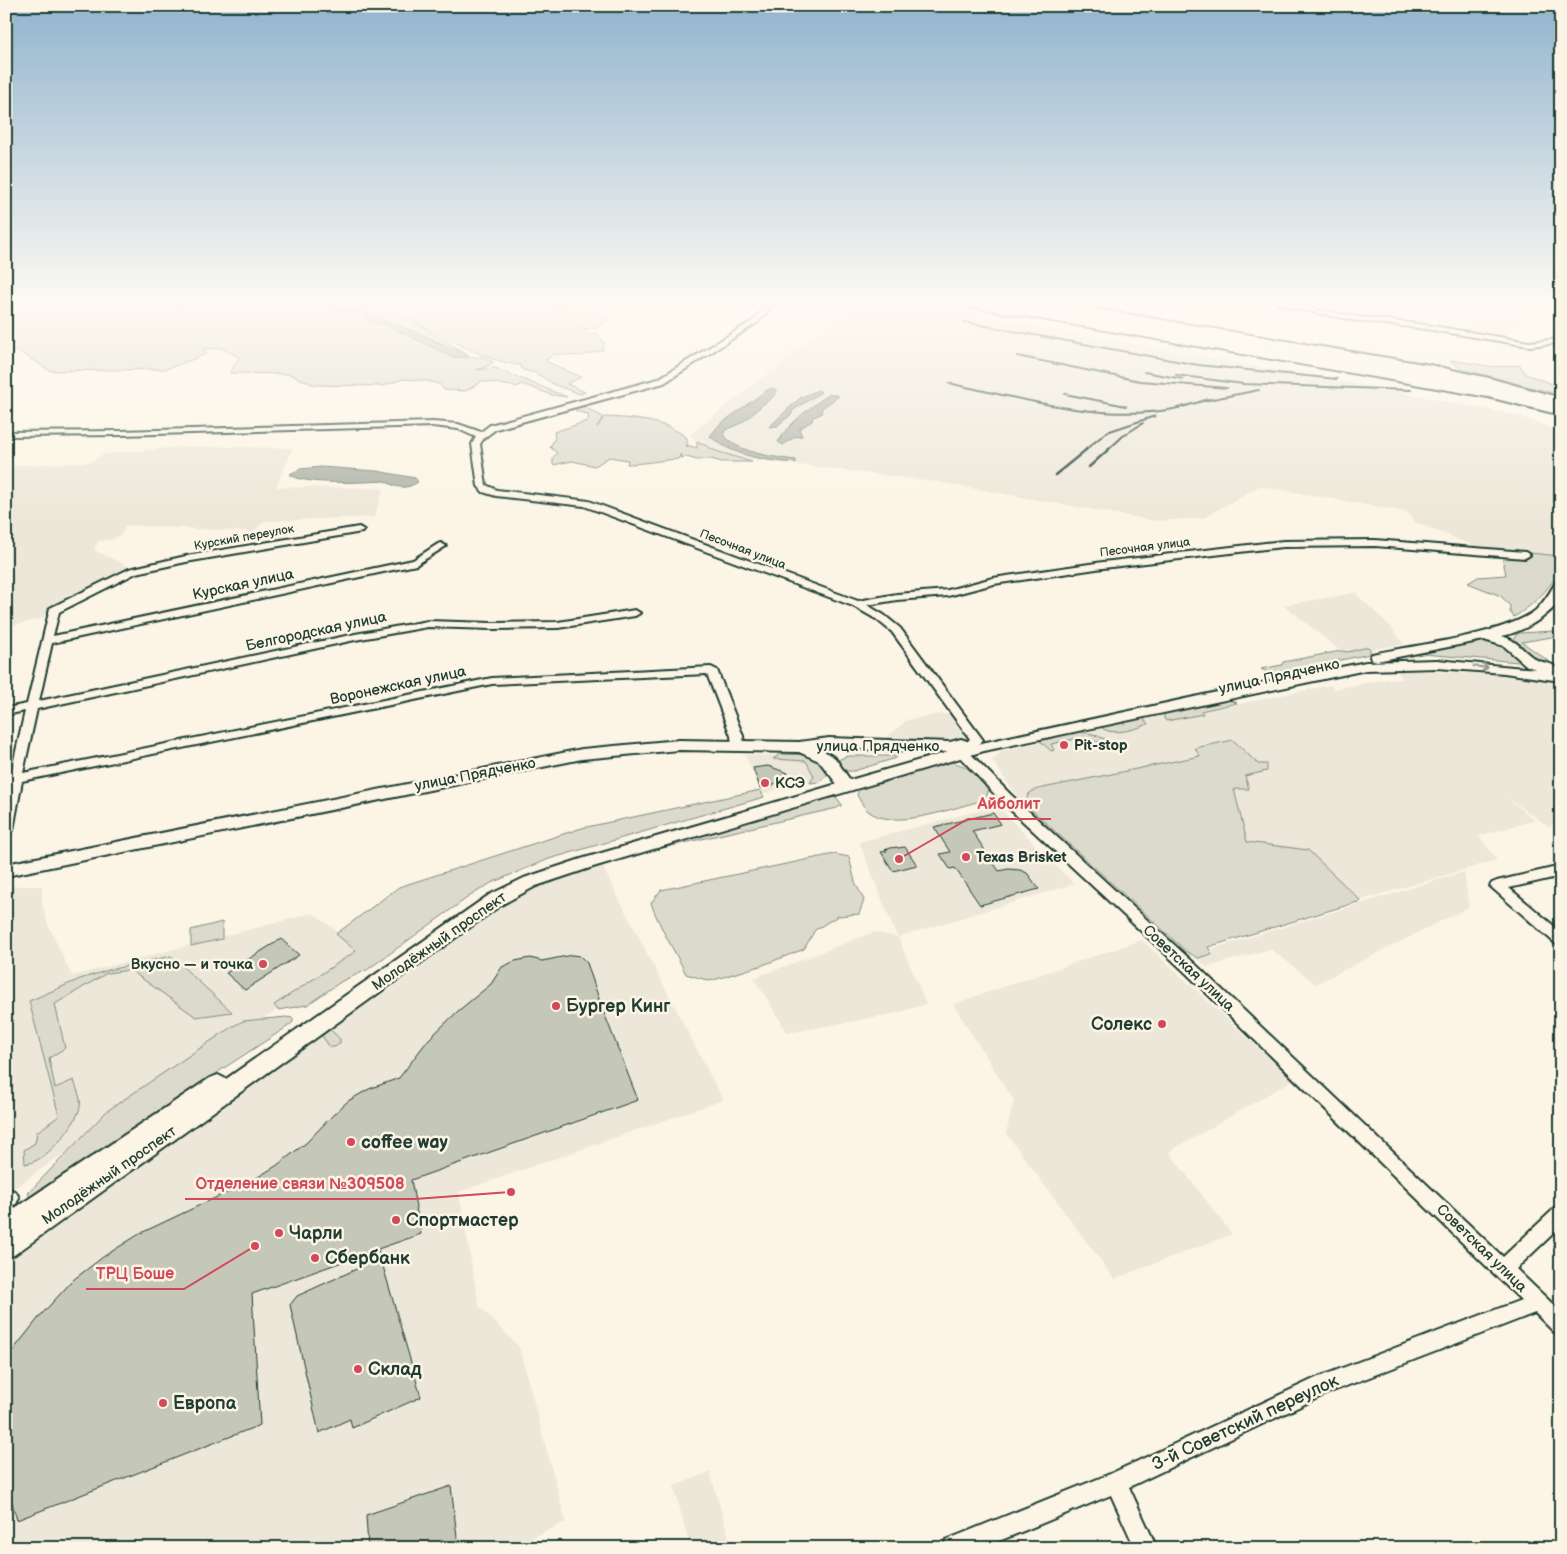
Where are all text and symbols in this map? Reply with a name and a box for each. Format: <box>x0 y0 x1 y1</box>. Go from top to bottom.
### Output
street label: Курский переулок <box>193 521 296 554</box>
street label: Песочная улица <box>698 526 788 573</box>
street label: Песочная улица <box>1099 535 1191 560</box>
street label: Курская улица <box>191 564 296 604</box>
street label: Белгородская улица <box>244 607 388 656</box>
street label: улица Прядченко <box>1217 654 1341 699</box>
street label: Воронежская улица <box>328 662 468 709</box>
one-way arrow <box>1472 662 1488 672</box>
place label: Pit-stop <box>1074 736 1128 755</box>
street label: улица Прядченко <box>817 737 940 756</box>
marker: Pit-stop <box>1058 739 1070 751</box>
street label: улица Прядченко <box>413 753 537 796</box>
place label: КСЭ <box>775 774 805 793</box>
marker: КСЭ <box>759 777 771 789</box>
callout: Айболит <box>968 788 1051 819</box>
text: Айболит <box>977 795 1041 814</box>
place label: Texas Brisket <box>976 848 1067 867</box>
marker: Texas Brisket <box>960 851 972 863</box>
street label: Молодёжный проспект <box>368 888 510 995</box>
street label: Советская улица <box>1139 921 1239 1016</box>
place label: Вкусно — и точка <box>131 955 253 974</box>
marker: Вкусно — и точка <box>257 958 269 970</box>
place label: Бургер Кинг <box>566 996 671 1017</box>
marker: Бургер Кинг <box>550 1000 562 1012</box>
place label: Солекс <box>1091 1014 1152 1035</box>
marker: Солекс <box>1156 1018 1168 1030</box>
street label: Молодёжный проспект <box>38 1122 180 1229</box>
place label: coffee way <box>361 1132 449 1153</box>
marker: coffee way <box>345 1136 357 1148</box>
callout: Отделение связи №309508 <box>185 1168 415 1199</box>
text: Отделение связи №309508 <box>195 1175 405 1194</box>
street label: Советская улица <box>1432 1200 1531 1297</box>
place label: Спортмастер <box>406 1210 519 1231</box>
marker: Спортмастер <box>390 1214 402 1226</box>
place label: Чарли <box>289 1223 343 1244</box>
marker: Чарли <box>273 1227 285 1239</box>
place label: Сбербанк <box>325 1248 410 1269</box>
marker: Сбербанк <box>309 1252 321 1264</box>
callout: ТРЦ Боше <box>86 1258 184 1289</box>
text: ТРЦ Боше <box>96 1265 174 1284</box>
place label: Склад <box>368 1359 422 1380</box>
marker: Склад <box>352 1363 364 1375</box>
street label: 3-й Советский переулок <box>1149 1370 1342 1475</box>
place label: Европа <box>173 1393 237 1414</box>
marker: Европа <box>157 1397 169 1409</box>

